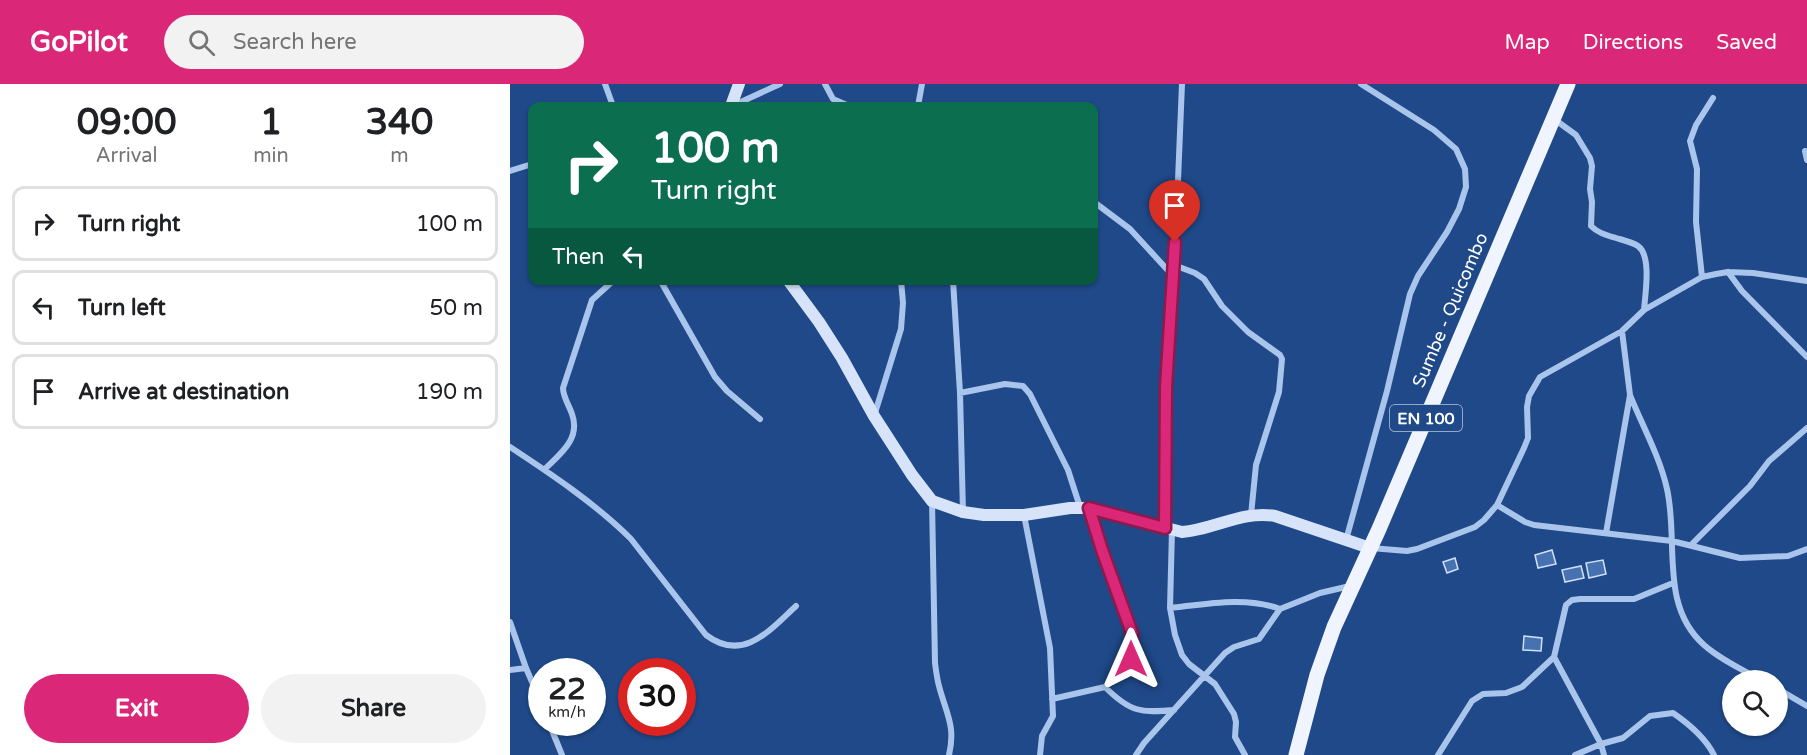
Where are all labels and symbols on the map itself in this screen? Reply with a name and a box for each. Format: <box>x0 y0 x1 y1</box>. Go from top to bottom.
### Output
pin <box>1149 180 1200 242</box>
street label: Sumbe - Quicombo <box>1407 229 1493 391</box>
road number: EN 100 <box>1390 405 1462 431</box>
position arrow <box>1099 627 1163 691</box>
speed limit sign: 30 <box>618 658 696 736</box>

